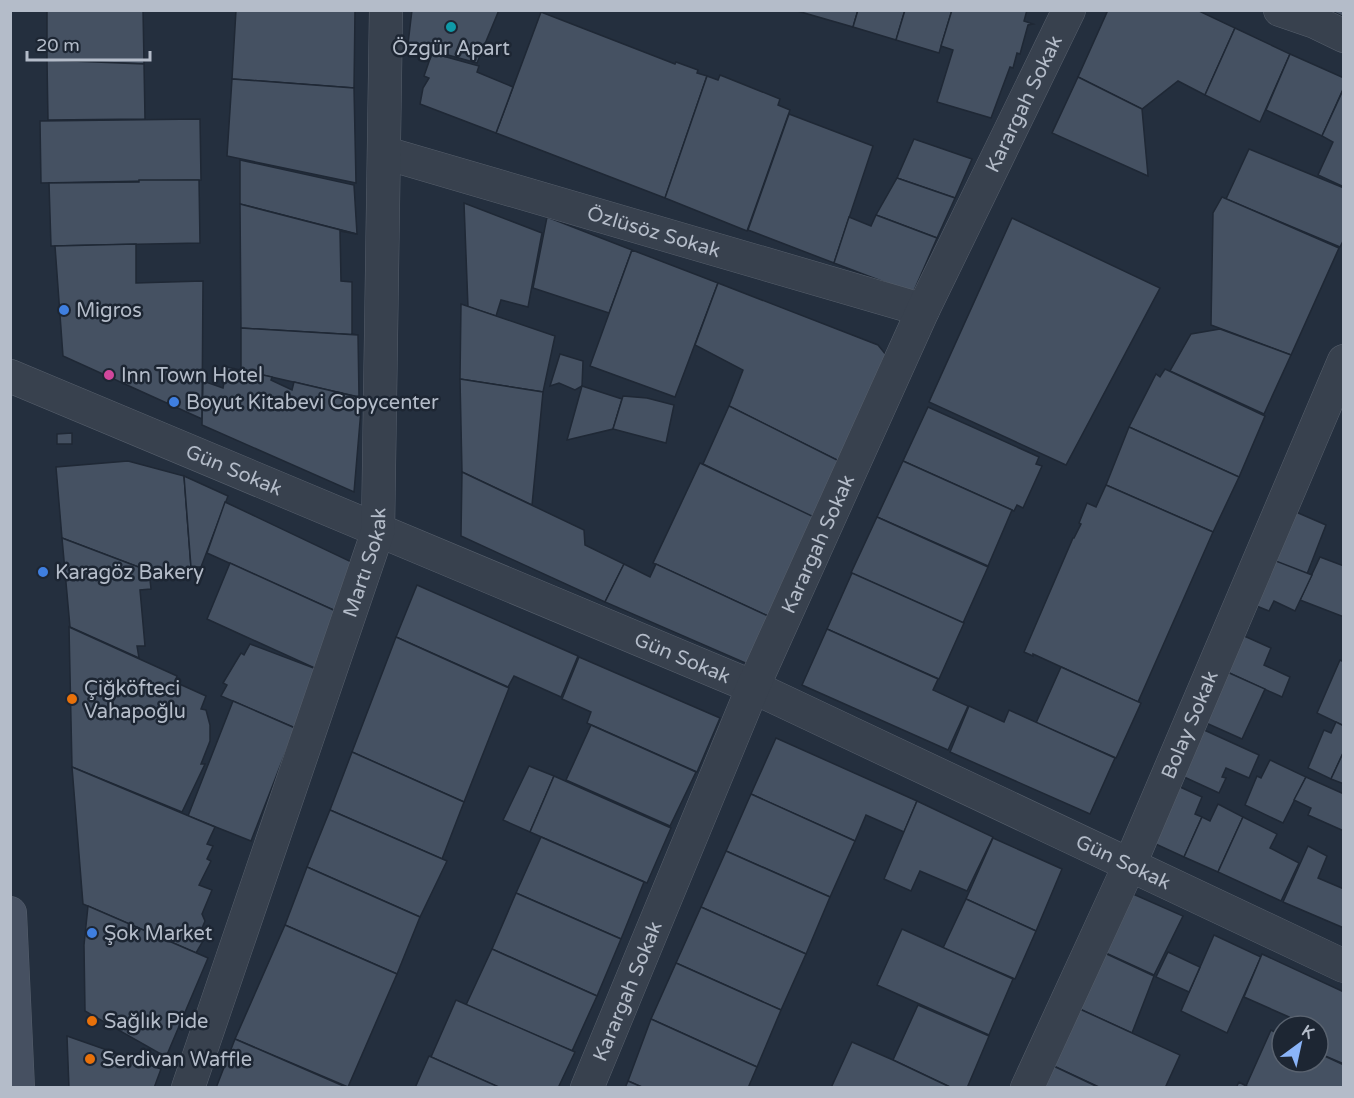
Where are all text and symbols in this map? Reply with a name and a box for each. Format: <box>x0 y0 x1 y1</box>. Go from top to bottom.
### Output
marker: Özgür Apart <box>444 20 458 34</box>
scale bar <box>27 24 150 62</box>
street label: Karargah Sokak <box>981 32 1068 177</box>
text: 20 m <box>36 34 80 56</box>
place label: Özgür Apart <box>392 36 510 61</box>
street label: Özlüsöz Sokak <box>584 201 723 263</box>
place label: Migros <box>76 299 142 323</box>
marker: Migros <box>57 303 71 317</box>
place label: Inn Town Hotel <box>121 364 263 388</box>
marker: Inn Town Hotel <box>102 368 116 382</box>
place label: Boyut Kitabevi Copycenter <box>186 391 439 415</box>
marker: Boyut Kitabevi Copycenter <box>167 395 181 409</box>
street label: Gün Sokak <box>182 440 286 502</box>
street label: Karargah Sokak <box>777 471 860 617</box>
street label: Martı Sokak <box>338 508 391 621</box>
place label: Karagöz Bakery <box>55 561 204 585</box>
marker: Karagöz Bakery <box>36 565 50 579</box>
street label: Gün Sokak <box>630 628 734 689</box>
street label: Bolay Sokak <box>1157 667 1224 783</box>
place label: Çiğköfteci Vahapoğlu <box>84 677 186 724</box>
marker: Çiğköfteci Vahapoğlu <box>65 692 79 706</box>
street label: Gün Sokak <box>1072 830 1174 895</box>
street label: Karargah Sokak <box>588 918 668 1065</box>
place label: Şok Market <box>104 922 213 946</box>
marker: Şok Market <box>85 926 99 940</box>
place label: Sağlık Pide <box>104 1010 208 1034</box>
marker: Sağlık Pide <box>85 1014 99 1028</box>
north arrow <box>1270 1014 1330 1074</box>
text: K <box>1298 1021 1318 1044</box>
place label: Serdivan Waffle <box>102 1048 252 1072</box>
marker: Serdivan Waffle <box>83 1052 97 1066</box>

